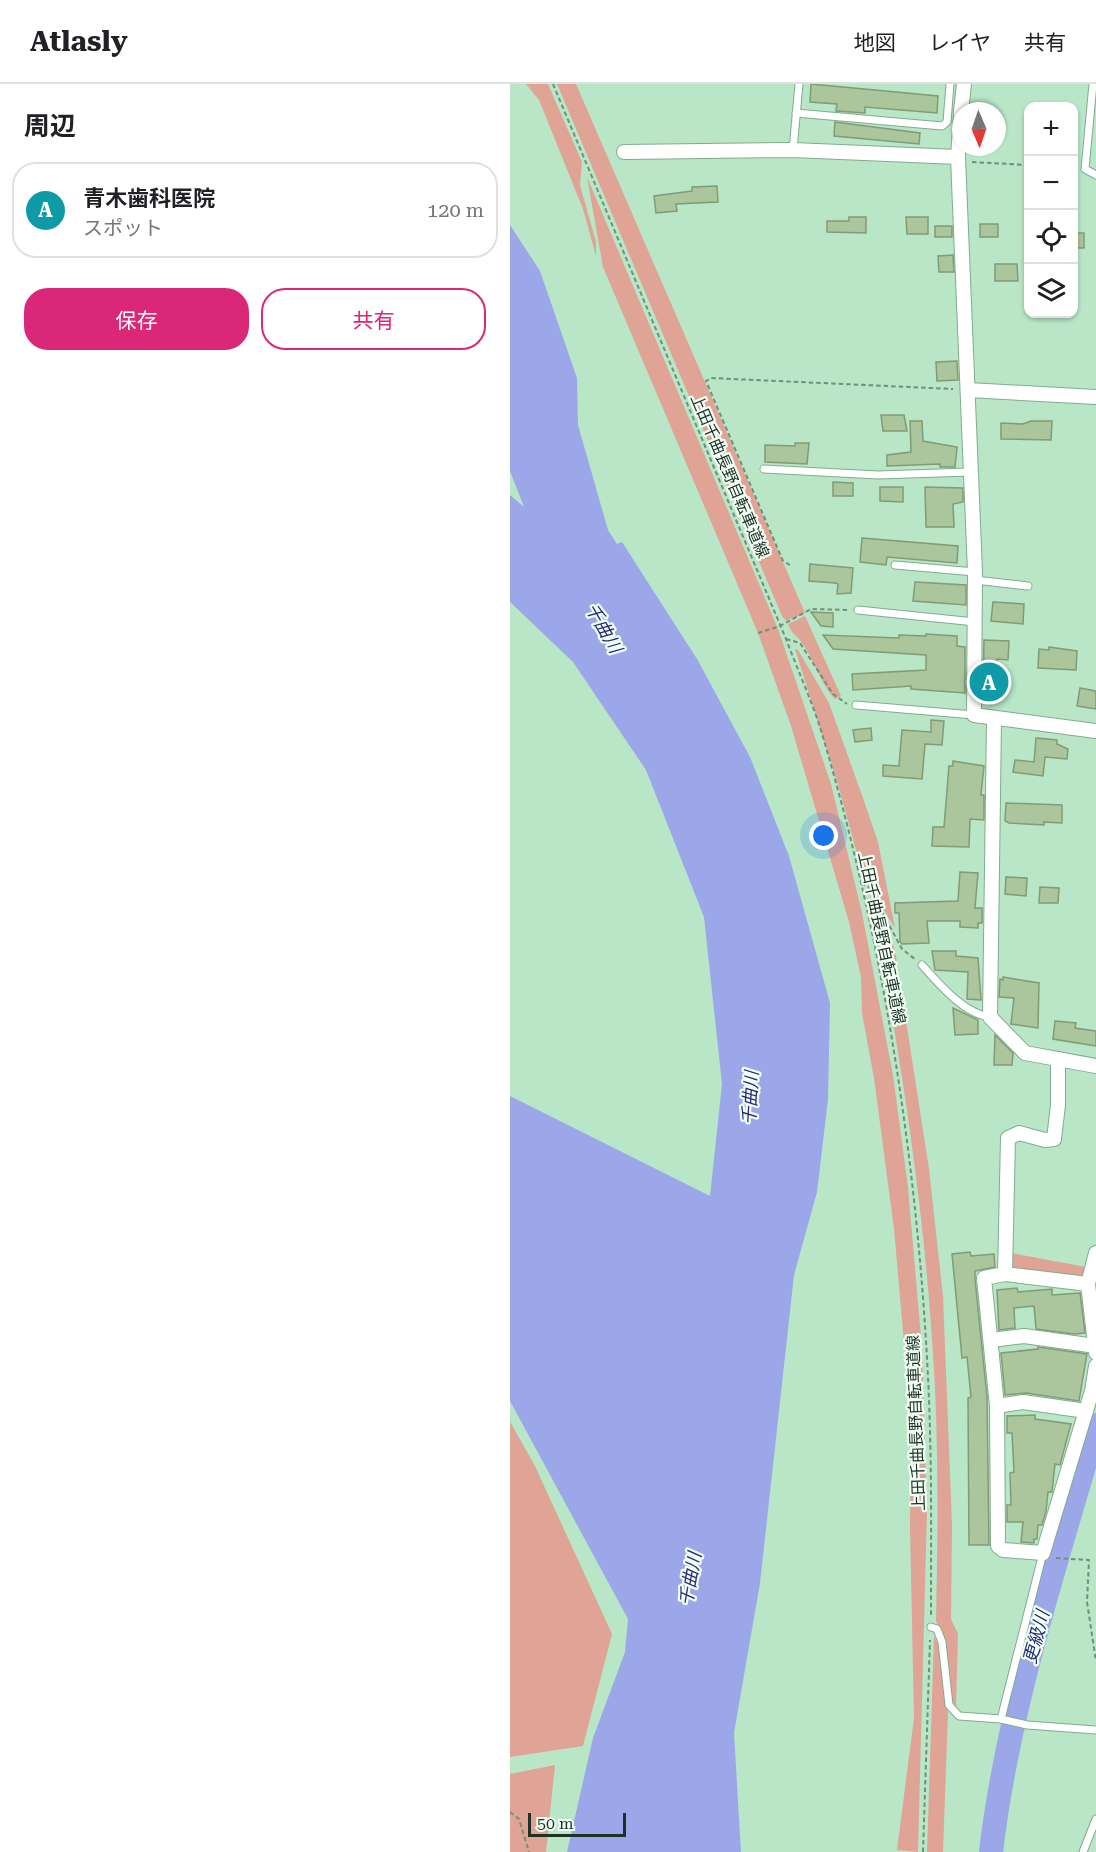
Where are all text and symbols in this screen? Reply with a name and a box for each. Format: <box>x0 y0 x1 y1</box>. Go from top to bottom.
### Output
text: Atlasly <box>30 25 128 58</box>
text: 地図 <box>854 31 896 55</box>
text: レイヤ <box>929 31 991 55</box>
text: 共有 <box>1024 31 1066 55</box>
north arrow <box>952 102 1006 156</box>
map controls <box>1024 102 1078 318</box>
button: + <box>1024 102 1078 156</box>
text: 周辺 <box>24 111 76 141</box>
button: − <box>1024 156 1078 210</box>
text: 青木歯科医院 <box>83 186 215 211</box>
text: A <box>38 198 53 222</box>
text: 120 m <box>427 198 484 222</box>
button: locate <box>1024 210 1078 264</box>
text: スポット <box>83 216 163 240</box>
button: layers <box>1024 264 1078 318</box>
button: 保存 <box>24 288 249 350</box>
button: 共有 <box>261 288 486 350</box>
street label: 上田千曲長野自転車道線 <box>687 391 773 561</box>
water label: 千曲川 <box>581 599 628 658</box>
pin: A <box>970 660 1008 704</box>
your location <box>809 821 838 850</box>
street label: 上田千曲長野自転車道線 <box>854 850 910 1026</box>
water label: 千曲川 <box>738 1068 762 1126</box>
street label: 上田千曲長野自転車道線 <box>903 1335 929 1511</box>
water label: 千曲川 <box>675 1549 705 1607</box>
water label: 更級川 <box>1019 1606 1054 1666</box>
scale bar <box>528 1810 626 1838</box>
text: 50 m <box>537 1814 574 1833</box>

